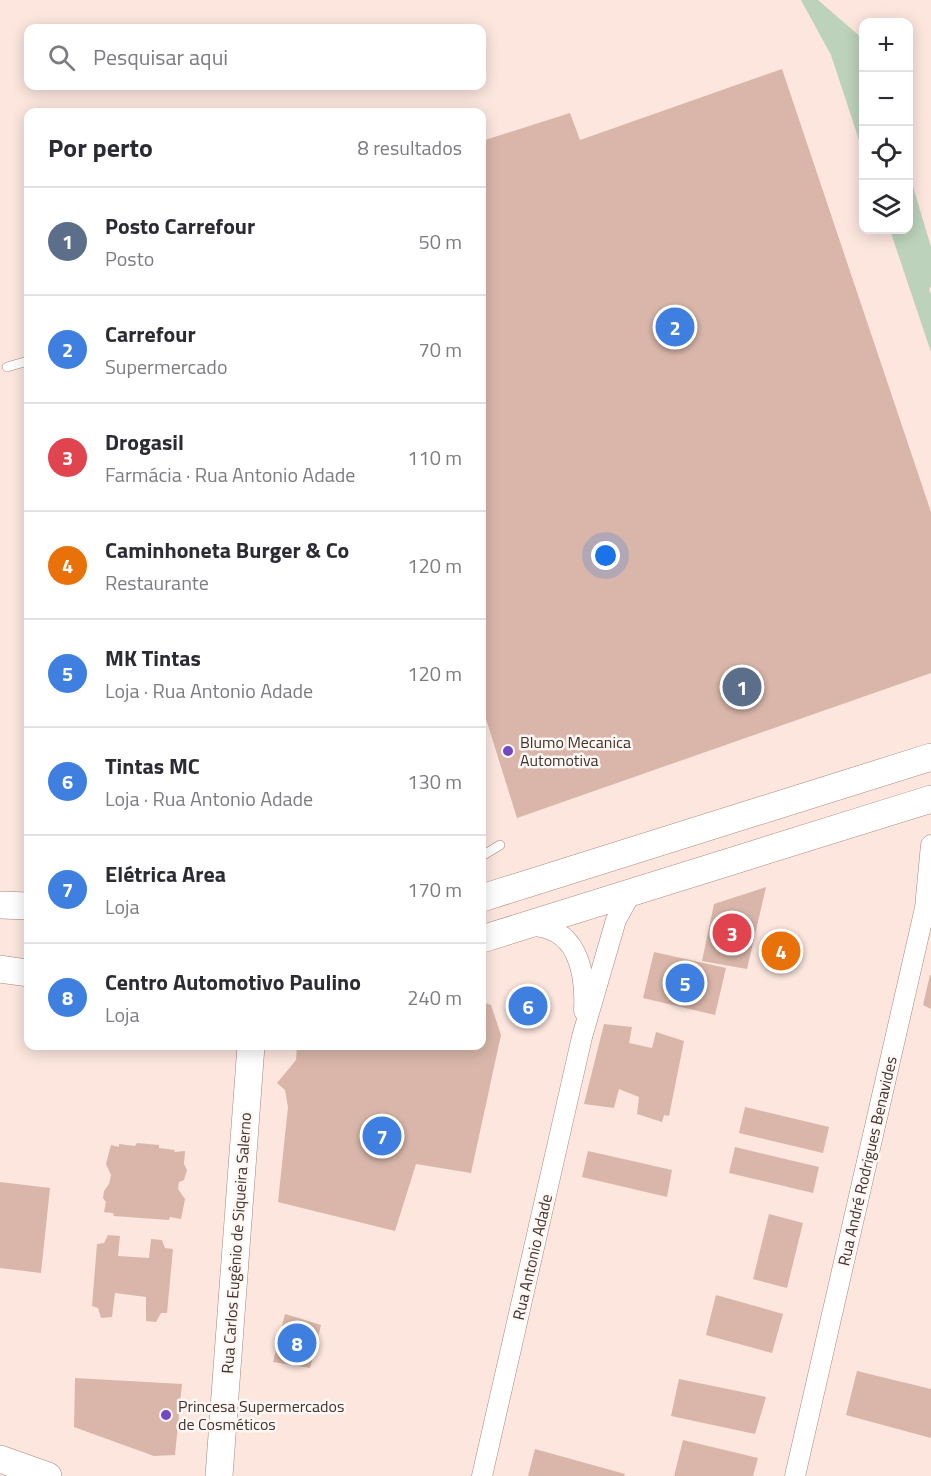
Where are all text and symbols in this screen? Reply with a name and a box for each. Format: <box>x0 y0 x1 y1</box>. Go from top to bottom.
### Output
map controls <box>859 18 913 234</box>
button: + <box>859 18 913 72</box>
search box <box>24 24 486 90</box>
text: Pesquisar aqui <box>93 40 228 74</box>
icon: search <box>45 41 78 74</box>
button: − <box>859 72 913 126</box>
button: locate <box>859 126 913 180</box>
text: Por perto <box>48 128 153 167</box>
text: 8 resultados <box>358 132 462 163</box>
button: layers <box>859 180 913 234</box>
text: Posto Carrefour <box>105 209 255 243</box>
text: 1 <box>62 226 73 257</box>
text: 50 m <box>418 226 462 257</box>
text: Posto <box>105 243 154 274</box>
pin: 2 <box>656 304 694 350</box>
text: Carrefour <box>105 317 196 351</box>
text: 2 <box>62 334 73 365</box>
text: 70 m <box>418 334 462 365</box>
text: Supermercado <box>105 351 227 382</box>
text: Drogasil <box>105 425 184 459</box>
text: 3 <box>62 442 73 473</box>
text: 110 m <box>407 442 462 473</box>
text: Farmácia · Rua Antonio Adade <box>105 459 355 490</box>
text: Caminhoneta Burger & Co <box>105 533 349 567</box>
your location <box>591 541 620 570</box>
text: 4 <box>62 550 73 581</box>
text: 120 m <box>407 550 462 581</box>
text: Restaurante <box>105 567 209 598</box>
text: MK Tintas <box>105 641 201 675</box>
text: 5 <box>62 658 73 689</box>
text: 120 m <box>407 658 462 689</box>
pin: 1 <box>722 664 762 710</box>
text: Loja · Rua Antonio Adade <box>105 675 313 706</box>
place label: Blumo Mecanica Automotiva <box>520 730 631 772</box>
marker: Blumo Mecanica Automotiva <box>501 744 515 758</box>
text: Tintas MC <box>105 749 200 783</box>
text: 6 <box>62 766 73 797</box>
text: 130 m <box>407 766 462 797</box>
text: Loja · Rua Antonio Adade <box>105 783 313 814</box>
text: Elétrica Area <box>105 857 226 891</box>
text: 7 <box>62 874 73 905</box>
text: 170 m <box>407 874 462 905</box>
text: Loja <box>105 891 139 922</box>
pin: 3 <box>712 910 752 956</box>
pin: 4 <box>762 928 800 974</box>
pin: 5 <box>666 960 704 1006</box>
text: Centro Automotivo Paulino <box>105 965 361 999</box>
text: 8 <box>62 982 73 1013</box>
text: 240 m <box>407 982 462 1013</box>
pin: 6 <box>508 984 548 1028</box>
text: Loja <box>105 999 139 1030</box>
street label: Rua André Rodrigues Benavides <box>831 1054 903 1268</box>
street label: Rua Carlos Eugênio de Siqueira Salerno <box>215 1112 257 1374</box>
pin: 7 <box>362 1114 401 1158</box>
street label: Rua Antonio Adade <box>506 1192 558 1322</box>
pin: 8 <box>278 1320 316 1366</box>
place label: Princesa Supermercados de Cosméticos <box>178 1394 344 1436</box>
marker: Princesa Supermercados de Cosméticos <box>159 1408 173 1422</box>

